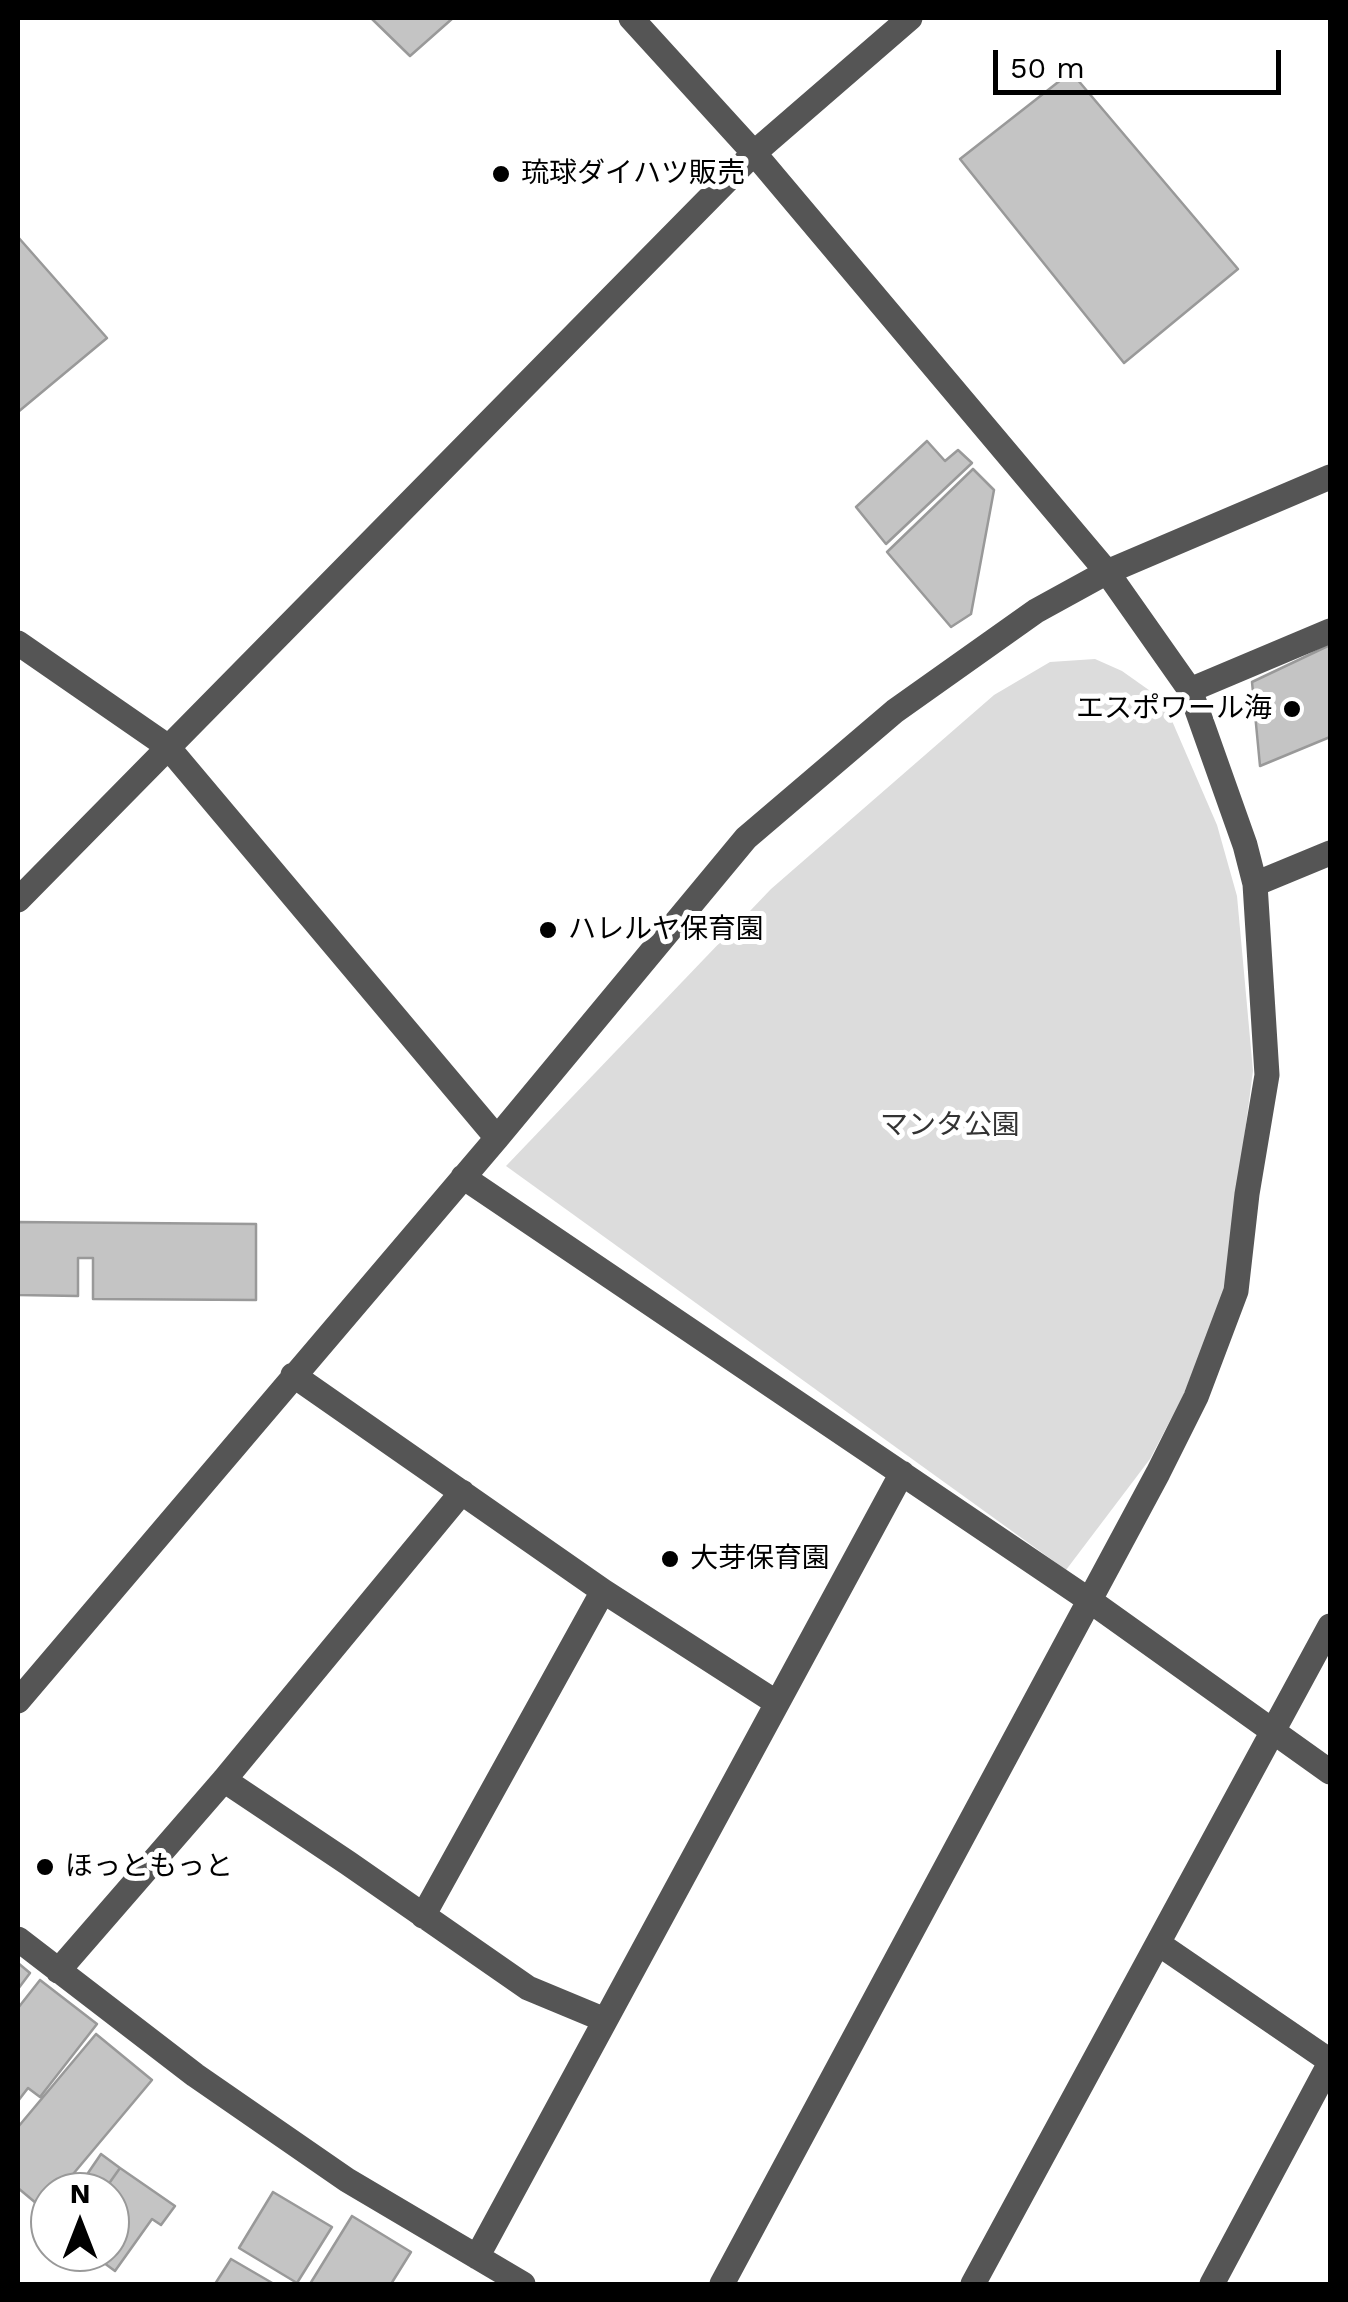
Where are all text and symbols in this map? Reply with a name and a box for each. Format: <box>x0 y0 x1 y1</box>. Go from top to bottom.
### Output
scale bar <box>998 30 1286 92</box>
text: 50 m <box>1010 50 1085 85</box>
place label: 琉球ダイハツ販売 <box>521 157 745 191</box>
marker: 琉球ダイハツ販売 <box>490 163 512 185</box>
place label: エスポワール海 <box>1076 692 1272 726</box>
marker: エスポワール海 <box>1281 698 1303 720</box>
place label: ハレルヤ保育園 <box>568 913 764 947</box>
marker: ハレルヤ保育園 <box>537 919 559 941</box>
park label: マンタ公園 <box>880 1109 1020 1143</box>
place label: 大芽保育園 <box>690 1542 830 1576</box>
marker: 大芽保育園 <box>659 1548 681 1570</box>
place label: ほっともっと <box>65 1850 233 1884</box>
marker: ほっともっと <box>34 1856 56 1878</box>
north arrow <box>30 2172 130 2272</box>
text: N <box>70 2177 90 2210</box>

